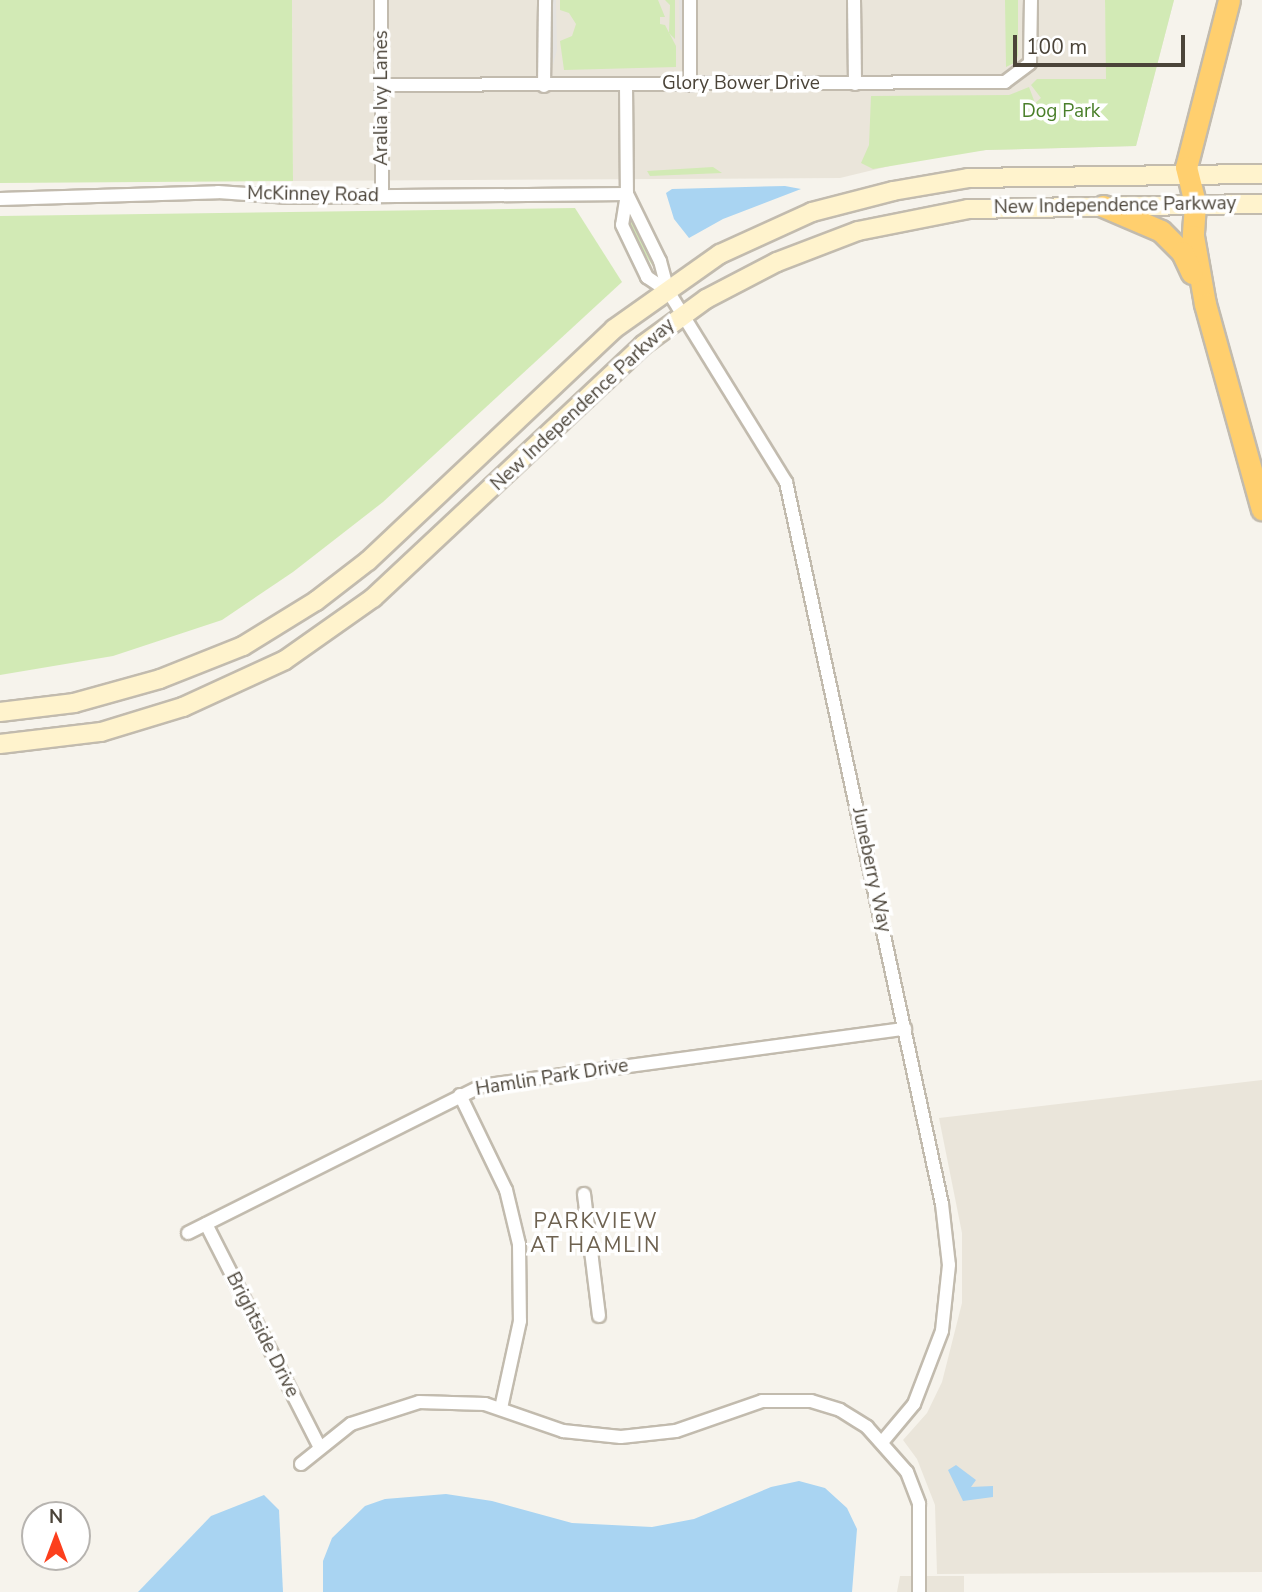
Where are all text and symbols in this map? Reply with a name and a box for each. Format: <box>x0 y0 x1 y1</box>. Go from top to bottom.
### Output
scale bar <box>1017 21 1188 65</box>
street label: Aralia Ivy Lanes <box>371 30 393 166</box>
text: 100 m <box>1026 33 1087 61</box>
street label: Glory Bower Drive <box>662 73 820 95</box>
park label: Dog Park <box>1022 101 1100 123</box>
street label: McKinney Road <box>247 182 379 208</box>
street label: New Independence Parkway <box>994 192 1236 220</box>
street label: New Independence Parkway <box>487 314 679 496</box>
street label: Juneberry Way <box>847 805 895 935</box>
street label: Hamlin Park Drive <box>474 1055 630 1101</box>
district label: PARKVIEW AT HAMLIN <box>531 1208 661 1258</box>
street label: Brightside Drive <box>221 1269 303 1401</box>
north arrow <box>21 1501 91 1571</box>
text: N <box>49 1504 63 1530</box>

